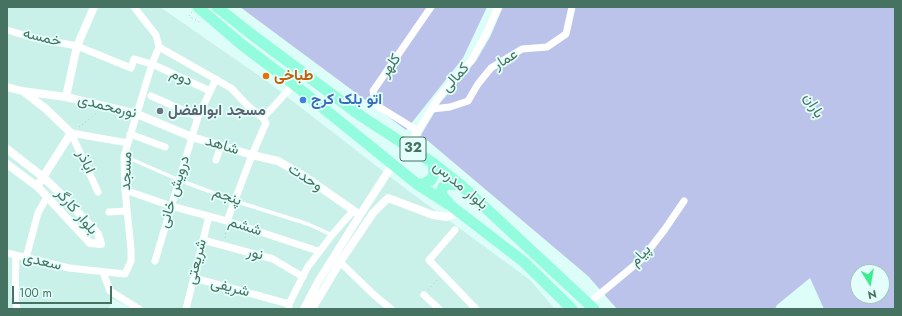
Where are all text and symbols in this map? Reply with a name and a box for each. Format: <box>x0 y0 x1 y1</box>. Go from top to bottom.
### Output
street label: خمسه <box>21 25 63 51</box>
street label: عمار <box>490 46 522 74</box>
street label: کلهر <box>377 51 405 81</box>
street label: کمالی <box>438 60 474 96</box>
street label: دوم <box>167 65 195 91</box>
place label: طباخی <box>274 67 313 85</box>
marker: طباخی <box>261 71 271 81</box>
street label: باران <box>799 90 827 122</box>
street label: نورمحمدی <box>76 91 138 123</box>
place label: اتو بلک کرج <box>311 91 382 109</box>
marker: اتو بلک کرج <box>298 95 308 105</box>
place label: مسجد ابوالفضل <box>168 102 266 120</box>
marker: مسجد ابوالفضل <box>155 106 165 116</box>
street label: شاهد <box>203 132 241 160</box>
road number: 32 <box>400 137 426 161</box>
street label: اباذر <box>72 147 98 177</box>
street label: مسجد <box>117 151 137 191</box>
street label: درویش خانی <box>156 154 194 230</box>
street label: بلوار مدرس <box>429 158 491 214</box>
street label: وحدت <box>284 160 326 196</box>
street label: پنجم <box>210 184 244 210</box>
street label: بلوار کارگر <box>51 185 101 239</box>
street label: ششم <box>226 213 264 241</box>
street label: شریعتی <box>183 238 211 286</box>
street label: پیام <box>626 241 656 271</box>
street label: نور <box>245 243 265 265</box>
street label: سعدی <box>21 249 63 275</box>
north arrow <box>850 264 890 304</box>
street label: شریفی <box>209 274 251 302</box>
scale bar <box>14 278 114 304</box>
text: 100 m <box>19 284 52 302</box>
text: N <box>866 286 878 303</box>

